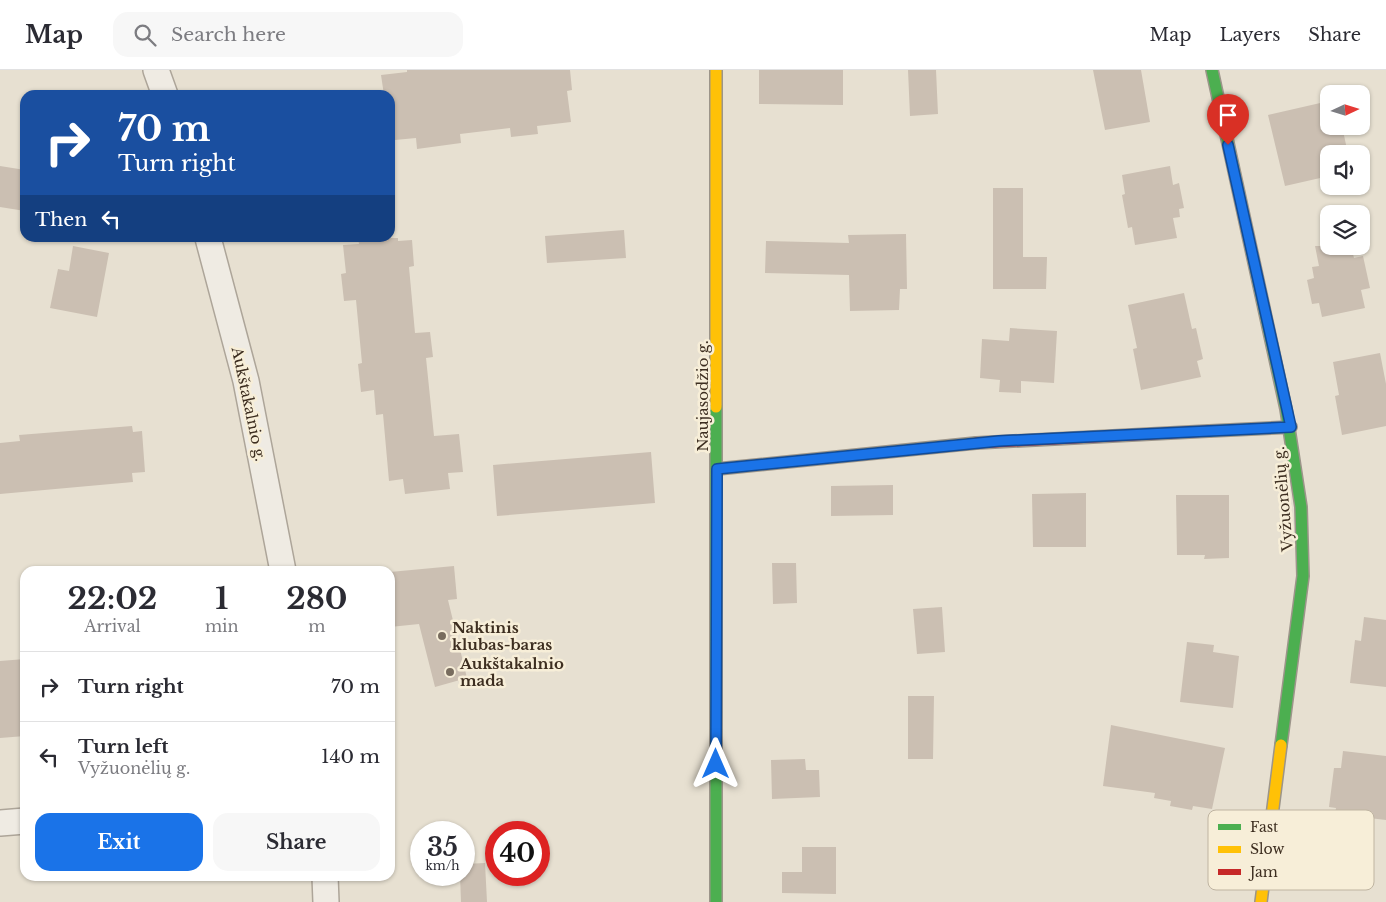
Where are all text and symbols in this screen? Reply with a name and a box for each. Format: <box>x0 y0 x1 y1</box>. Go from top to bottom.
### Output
search box <box>113 12 463 57</box>
text: Map <box>25 20 83 49</box>
icon: search <box>131 21 159 49</box>
text: Search here <box>171 23 286 46</box>
text: Map <box>1150 24 1191 46</box>
text: Layers <box>1219 24 1280 46</box>
text: Share <box>1308 24 1361 46</box>
north arrow <box>1320 85 1370 135</box>
map controls <box>1320 85 1370 255</box>
pin <box>1207 94 1249 145</box>
icon: arrive <box>1214 101 1242 129</box>
text: 70 m <box>118 107 211 150</box>
icon: right <box>35 110 100 175</box>
button: sound <box>1320 145 1370 195</box>
text: Turn right <box>118 150 236 177</box>
icon: left <box>97 205 125 233</box>
button: layers <box>1320 205 1370 255</box>
text: Then <box>35 208 87 231</box>
street label: Naujasodžio g. <box>693 340 712 452</box>
street label: Aukštakalnio g. <box>227 344 270 463</box>
street label: Vyžuonėlių g. <box>1269 446 1297 553</box>
text: 22:02 <box>68 580 157 617</box>
text: 1 <box>215 580 228 617</box>
text: 280 <box>286 580 347 617</box>
text: Arrival <box>84 616 141 636</box>
text: min <box>205 616 239 636</box>
text: m <box>308 616 325 636</box>
place label: Naktinis klubas-baras <box>452 618 552 654</box>
marker: Naktinis klubas-baras <box>436 630 448 642</box>
place label: Aukštakalnio mada <box>459 654 564 690</box>
marker: Aukštakalnio mada <box>444 666 456 678</box>
icon: right <box>35 673 63 701</box>
text: Turn right <box>78 675 184 698</box>
text: 70 m <box>331 675 380 698</box>
text: Turn left <box>78 735 169 758</box>
position arrow <box>689 737 741 789</box>
icon: left <box>35 743 63 771</box>
text: 140 m <box>321 745 380 768</box>
text: Vyžuonėlių g. <box>78 758 190 778</box>
legend <box>1208 810 1374 890</box>
button: Exit <box>35 813 203 871</box>
button: Share <box>213 813 380 871</box>
text: Fast <box>1250 818 1279 836</box>
speed limit sign: 40 <box>485 821 550 886</box>
text: 35 <box>427 832 458 863</box>
text: Slow <box>1250 840 1284 858</box>
text: km/h <box>425 858 460 873</box>
text: Jam <box>1248 863 1278 881</box>

